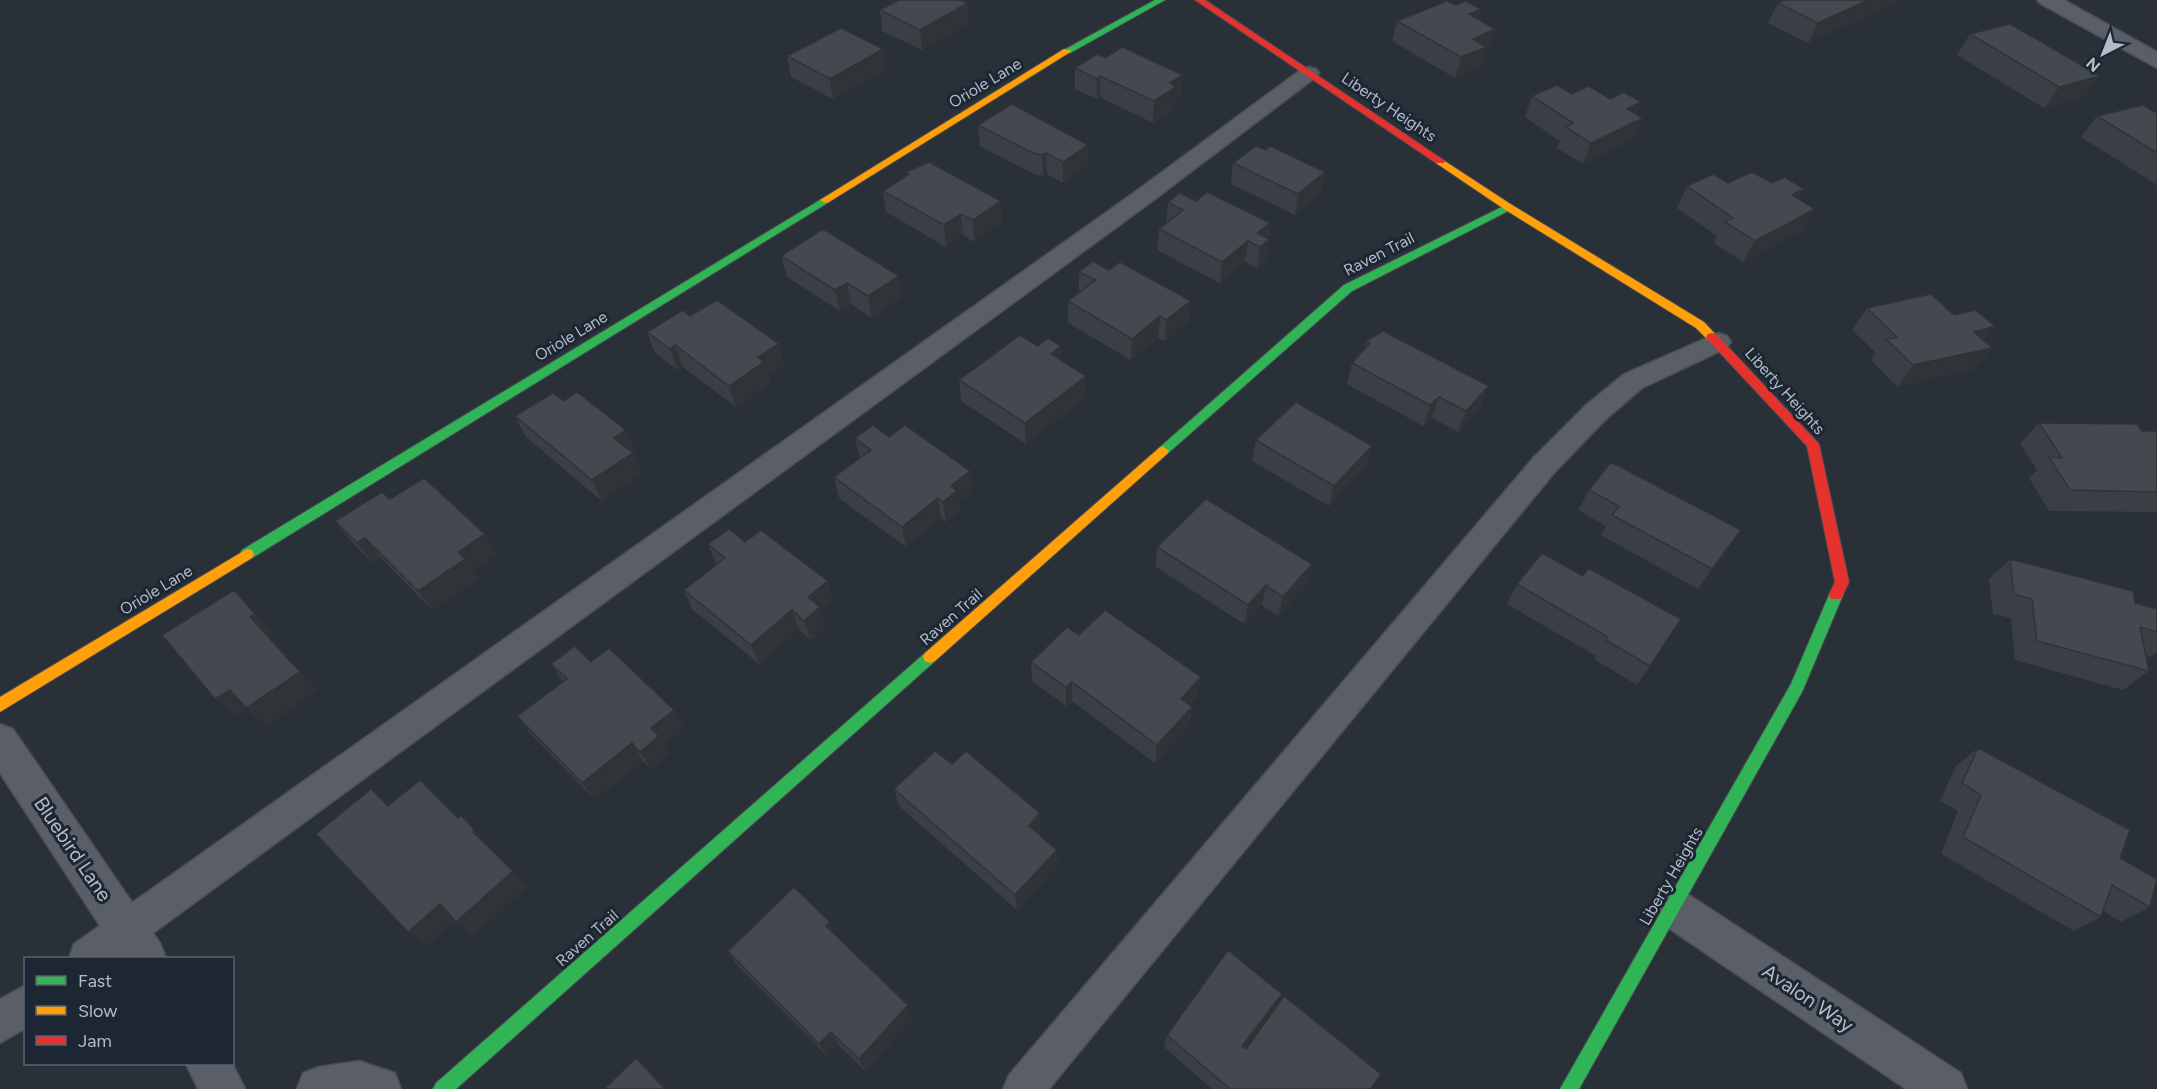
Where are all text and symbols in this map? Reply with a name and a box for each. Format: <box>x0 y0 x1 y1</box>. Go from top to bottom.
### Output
north arrow <box>2073 24 2133 84</box>
street label: Oriole Lane <box>945 54 1025 112</box>
text: N <box>2082 54 2104 76</box>
street label: Liberty Heights <box>1338 68 1440 146</box>
street label: Raven Trail <box>1341 228 1417 280</box>
street label: Oriole Lane <box>531 307 611 365</box>
street label: Liberty Heights <box>1741 344 1829 438</box>
street label: Oriole Lane <box>116 561 196 619</box>
street label: Raven Trail <box>916 585 986 649</box>
street label: Bluebird Lane <box>29 792 117 906</box>
street label: Liberty Heights <box>1635 824 1707 928</box>
street label: Raven Trail <box>552 906 622 970</box>
legend <box>24 957 234 1065</box>
street label: Avalon Way <box>1758 959 1859 1037</box>
text: Fast <box>78 970 112 992</box>
text: Slow <box>78 1000 117 1022</box>
text: Jam <box>78 1030 112 1052</box>

